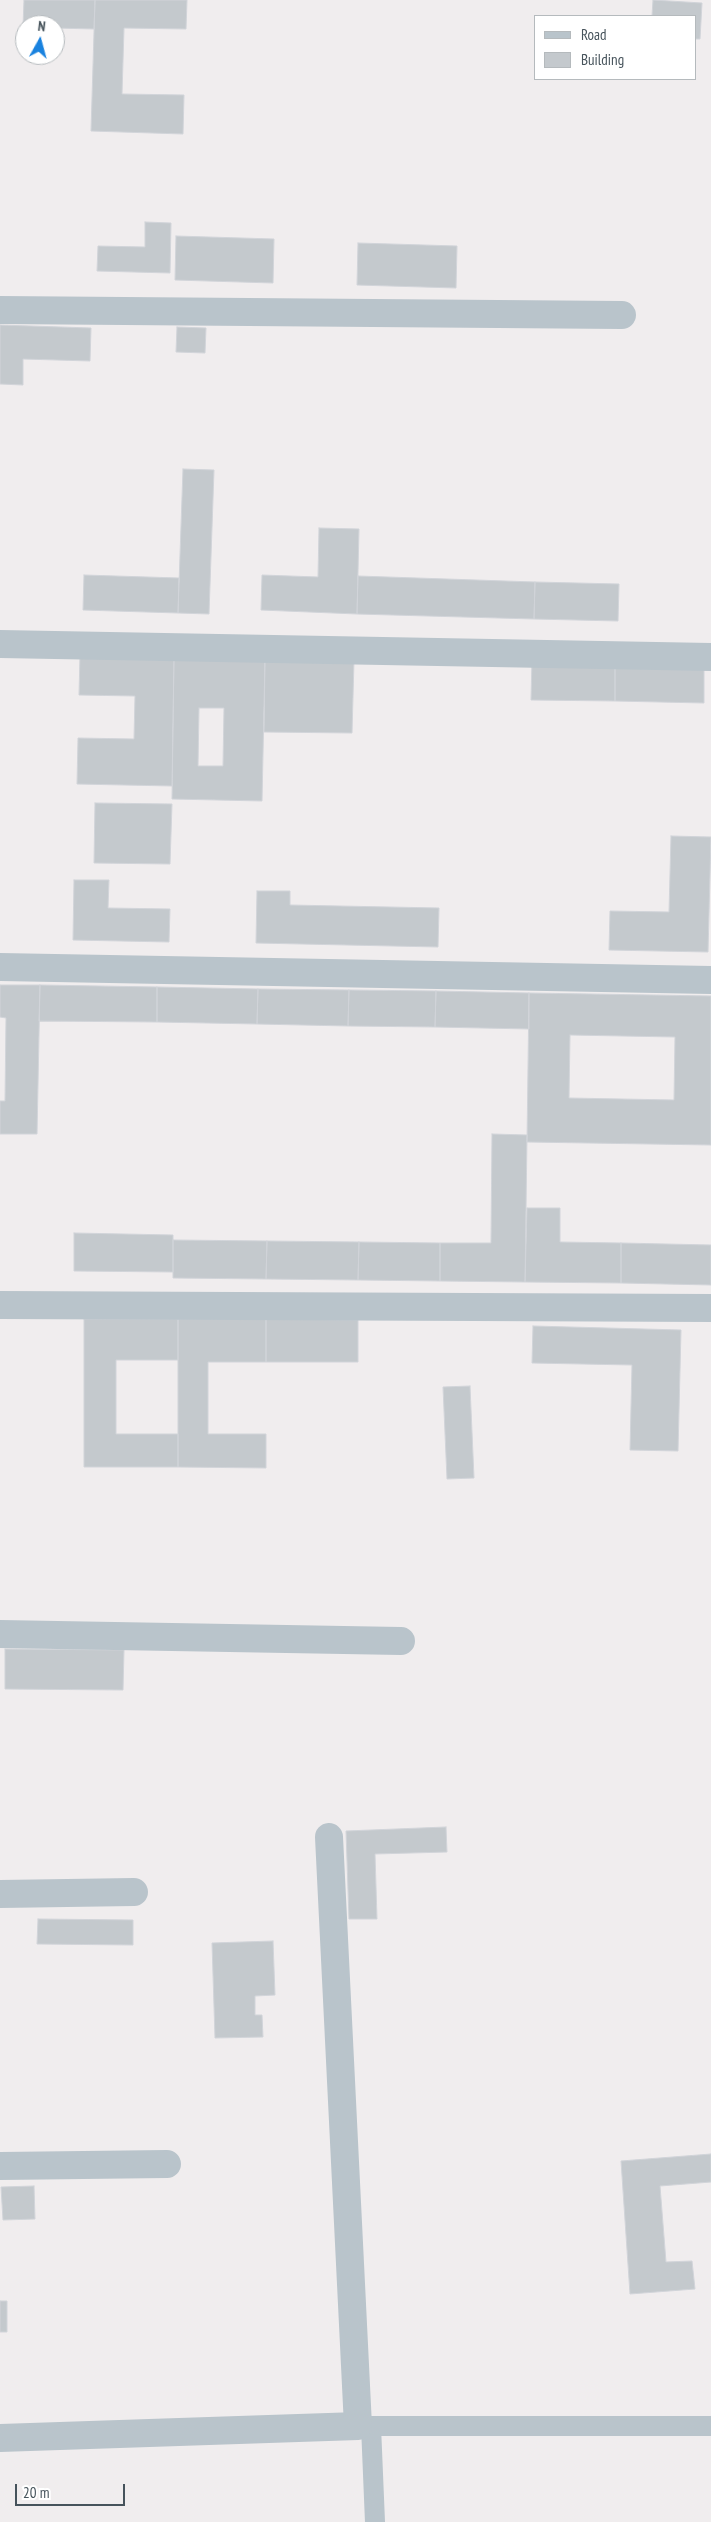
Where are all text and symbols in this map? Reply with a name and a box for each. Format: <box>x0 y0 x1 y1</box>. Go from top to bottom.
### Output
north arrow <box>15 15 65 65</box>
legend <box>534 15 696 80</box>
text: N <box>37 17 47 35</box>
text: Road <box>581 25 607 44</box>
text: Building <box>581 50 624 69</box>
scale bar <box>18 2474 128 2506</box>
text: 20 m <box>23 2483 49 2502</box>

